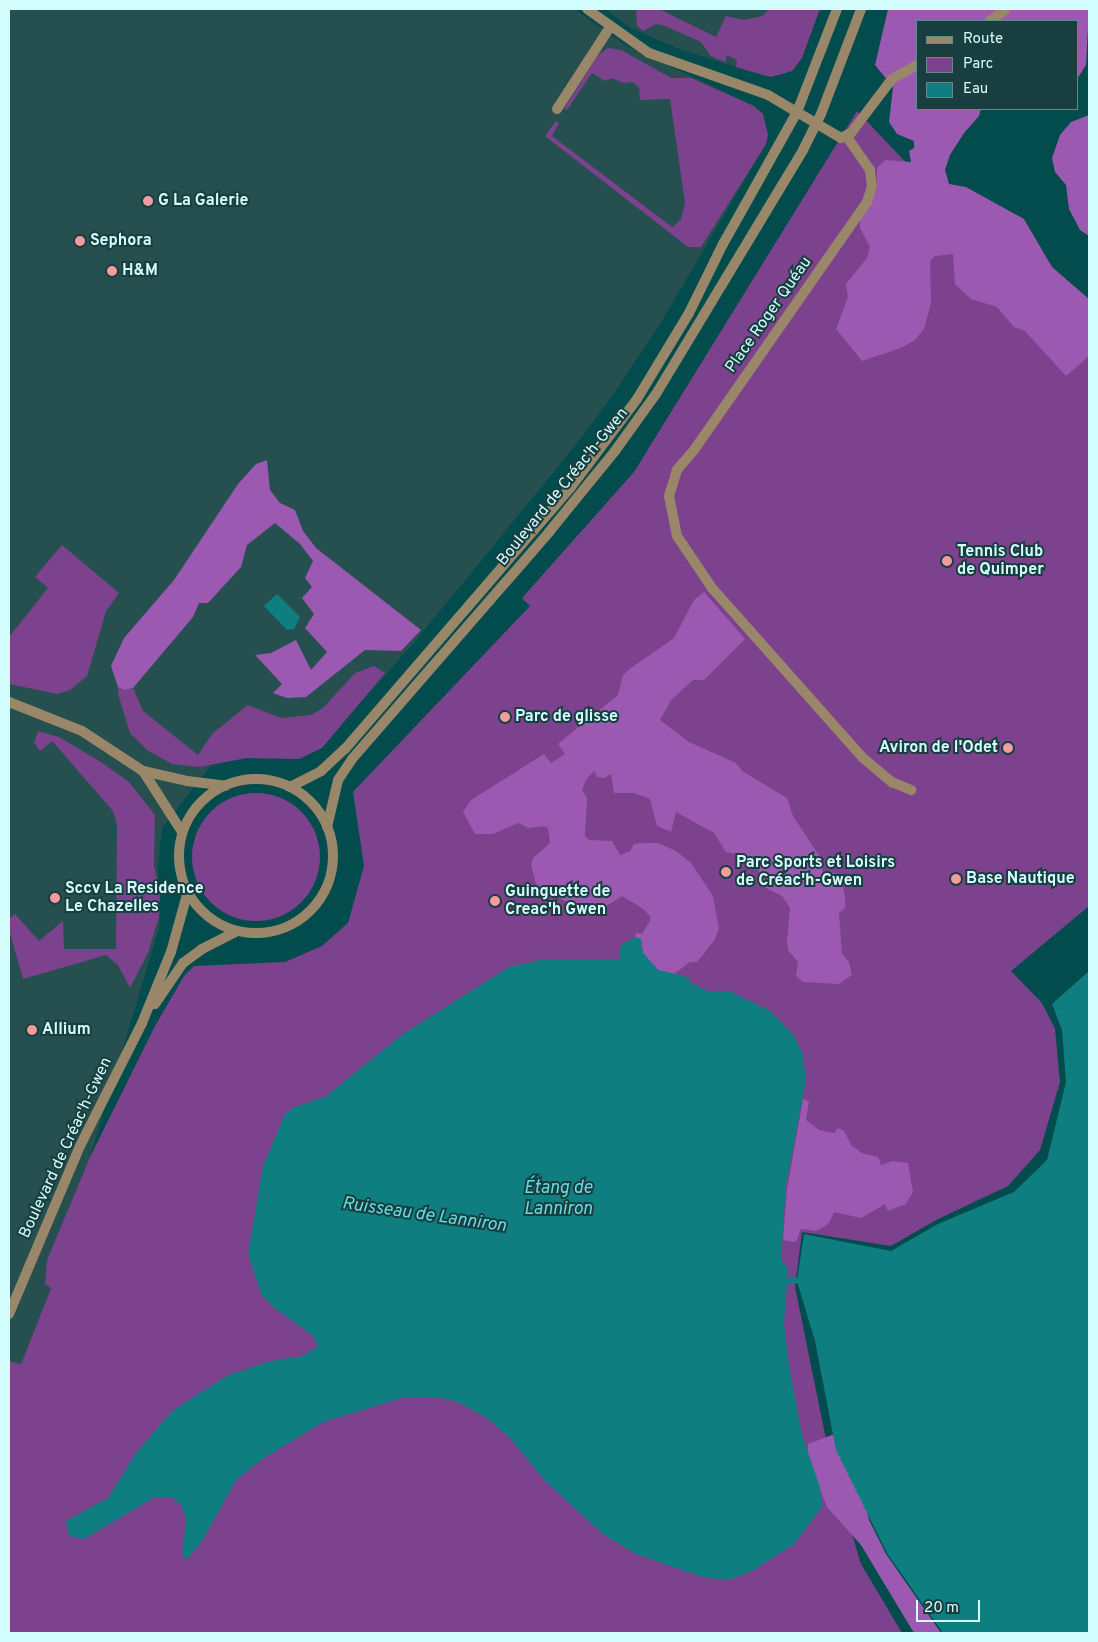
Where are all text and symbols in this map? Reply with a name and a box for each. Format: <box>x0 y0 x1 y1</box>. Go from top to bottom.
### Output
legend <box>916 20 1078 110</box>
text: Route <box>963 30 1003 49</box>
text: Parc <box>963 55 993 74</box>
text: Eau <box>963 80 988 99</box>
place label: G La Galerie <box>158 191 248 211</box>
marker: G La Galerie <box>142 195 154 207</box>
place label: Sephora <box>90 231 152 251</box>
marker: Sephora <box>74 235 86 247</box>
street label: Place Roger Quéau <box>722 253 816 377</box>
place label: H&M <box>122 261 158 281</box>
marker: H&M <box>106 265 118 277</box>
street label: Boulevard de Créac'h-Gwen <box>493 404 633 570</box>
place label: Tennis Club de Quimper <box>957 542 1044 580</box>
marker: Tennis Club de Quimper <box>941 555 953 567</box>
place label: Parc de glisse <box>515 707 618 727</box>
marker: Parc de glisse <box>499 711 511 723</box>
place label: Aviron de l'Odet <box>879 738 998 758</box>
marker: Aviron de l'Odet <box>1002 742 1014 754</box>
place label: Parc Sports et Loisirs de Créac'h-Gwen <box>736 853 895 891</box>
marker: Parc Sports et Loisirs de Créac'h-Gwen <box>720 866 732 878</box>
place label: Base Nautique <box>966 869 1075 889</box>
marker: Base Nautique <box>950 873 962 885</box>
place label: Sccv La Residence Le Chazelles <box>65 879 204 917</box>
place label: Guinguette de Creac'h Gwen <box>505 882 610 920</box>
marker: Sccv La Residence Le Chazelles <box>49 892 61 904</box>
marker: Guinguette de Creac'h Gwen <box>489 895 501 907</box>
place label: Allium <box>42 1020 91 1040</box>
marker: Allium <box>26 1024 38 1036</box>
street label: Boulevard de Créac'h-Gwen <box>16 1054 116 1242</box>
water label: Étang de Lanniron <box>524 1179 592 1222</box>
water label: Ruisseau de Lanniron <box>340 1194 508 1238</box>
scale bar <box>918 1590 982 1622</box>
text: 20 m <box>924 1599 959 1618</box>

